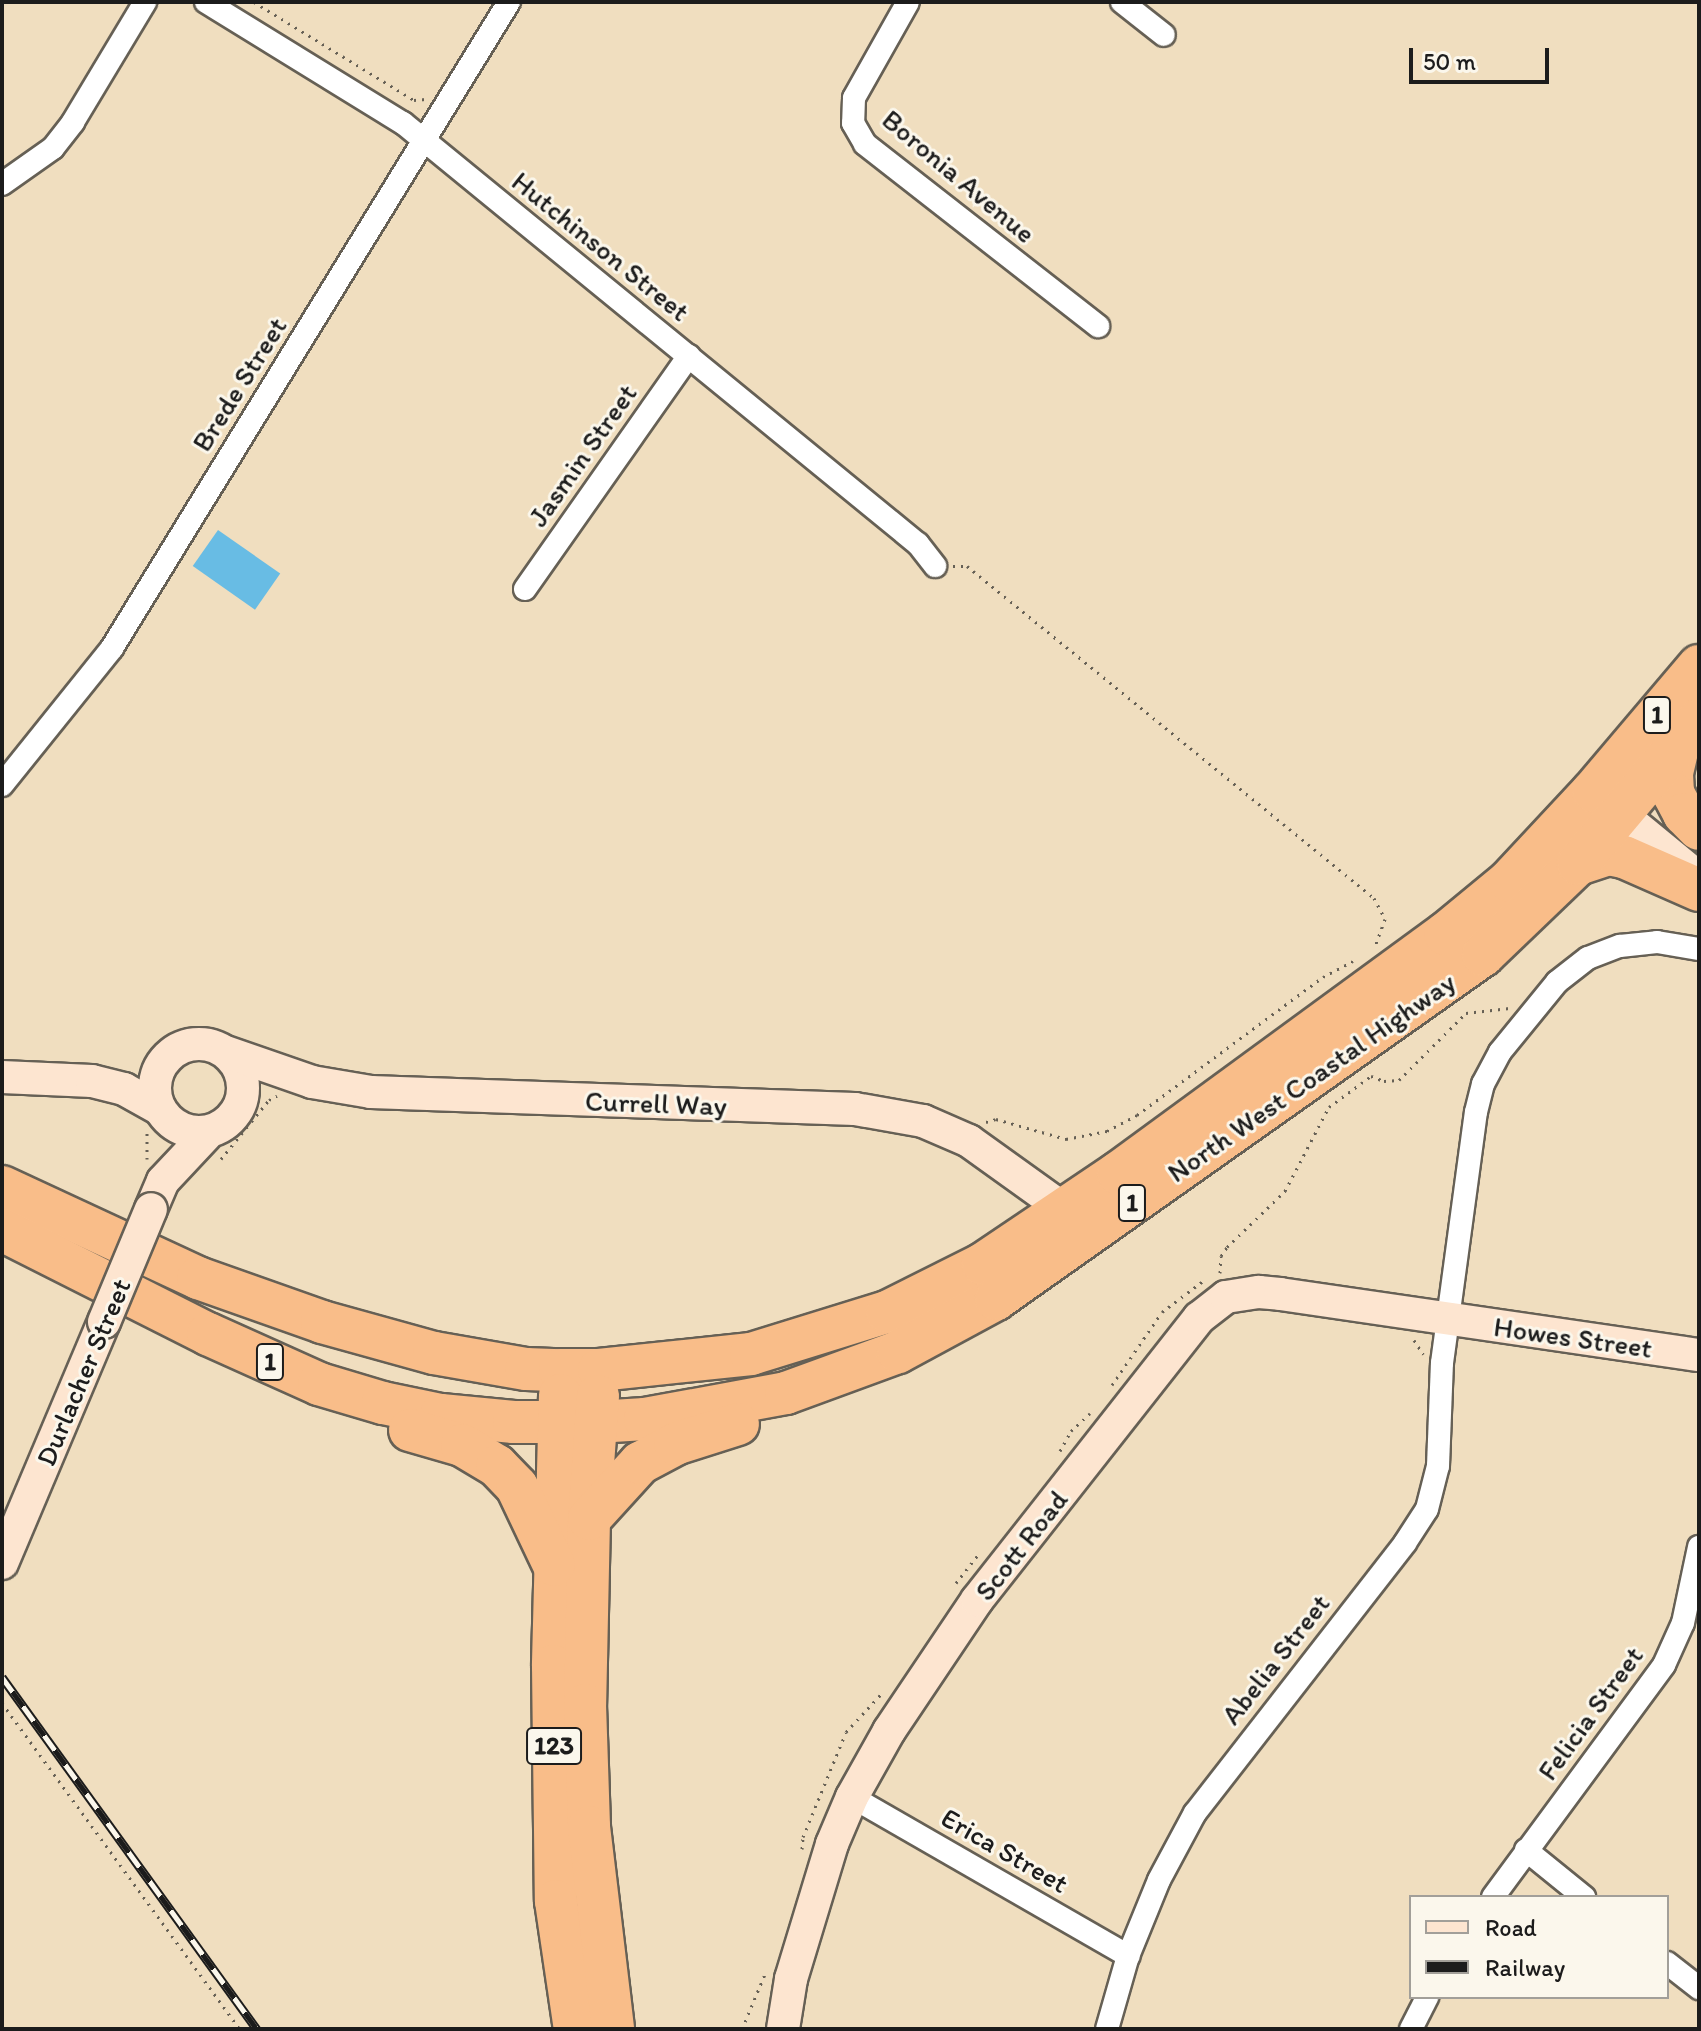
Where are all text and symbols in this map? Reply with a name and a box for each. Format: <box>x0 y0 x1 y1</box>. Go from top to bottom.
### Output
scale bar <box>1413 32 1553 82</box>
text: 50 m <box>1423 47 1476 76</box>
street label: Boronia Avenue <box>876 103 1042 249</box>
street label: Hutchinson Street <box>505 164 697 328</box>
street label: Brede Street <box>185 311 293 457</box>
street label: Jasmin Street <box>521 377 643 533</box>
road number: 1 <box>1641 693 1673 737</box>
street label: North West Coastal Highway <box>1162 966 1460 1188</box>
street label: Currell Way <box>585 1084 727 1122</box>
road number: 1 <box>1116 1181 1148 1225</box>
street label: Durlacher Street <box>29 1274 137 1470</box>
street label: Howes Street <box>1492 1309 1654 1365</box>
road number: 1 <box>254 1340 286 1384</box>
street label: Scott Road <box>968 1484 1074 1606</box>
street label: Abelia Street <box>1214 1587 1336 1731</box>
street label: Felicia Street <box>1530 1640 1650 1786</box>
road number: 123 <box>526 1724 582 1768</box>
street label: Erica Street <box>936 1800 1074 1900</box>
legend <box>1409 1895 1669 1999</box>
text: Road <box>1485 1913 1537 1942</box>
text: Railway <box>1485 1953 1565 1982</box>

